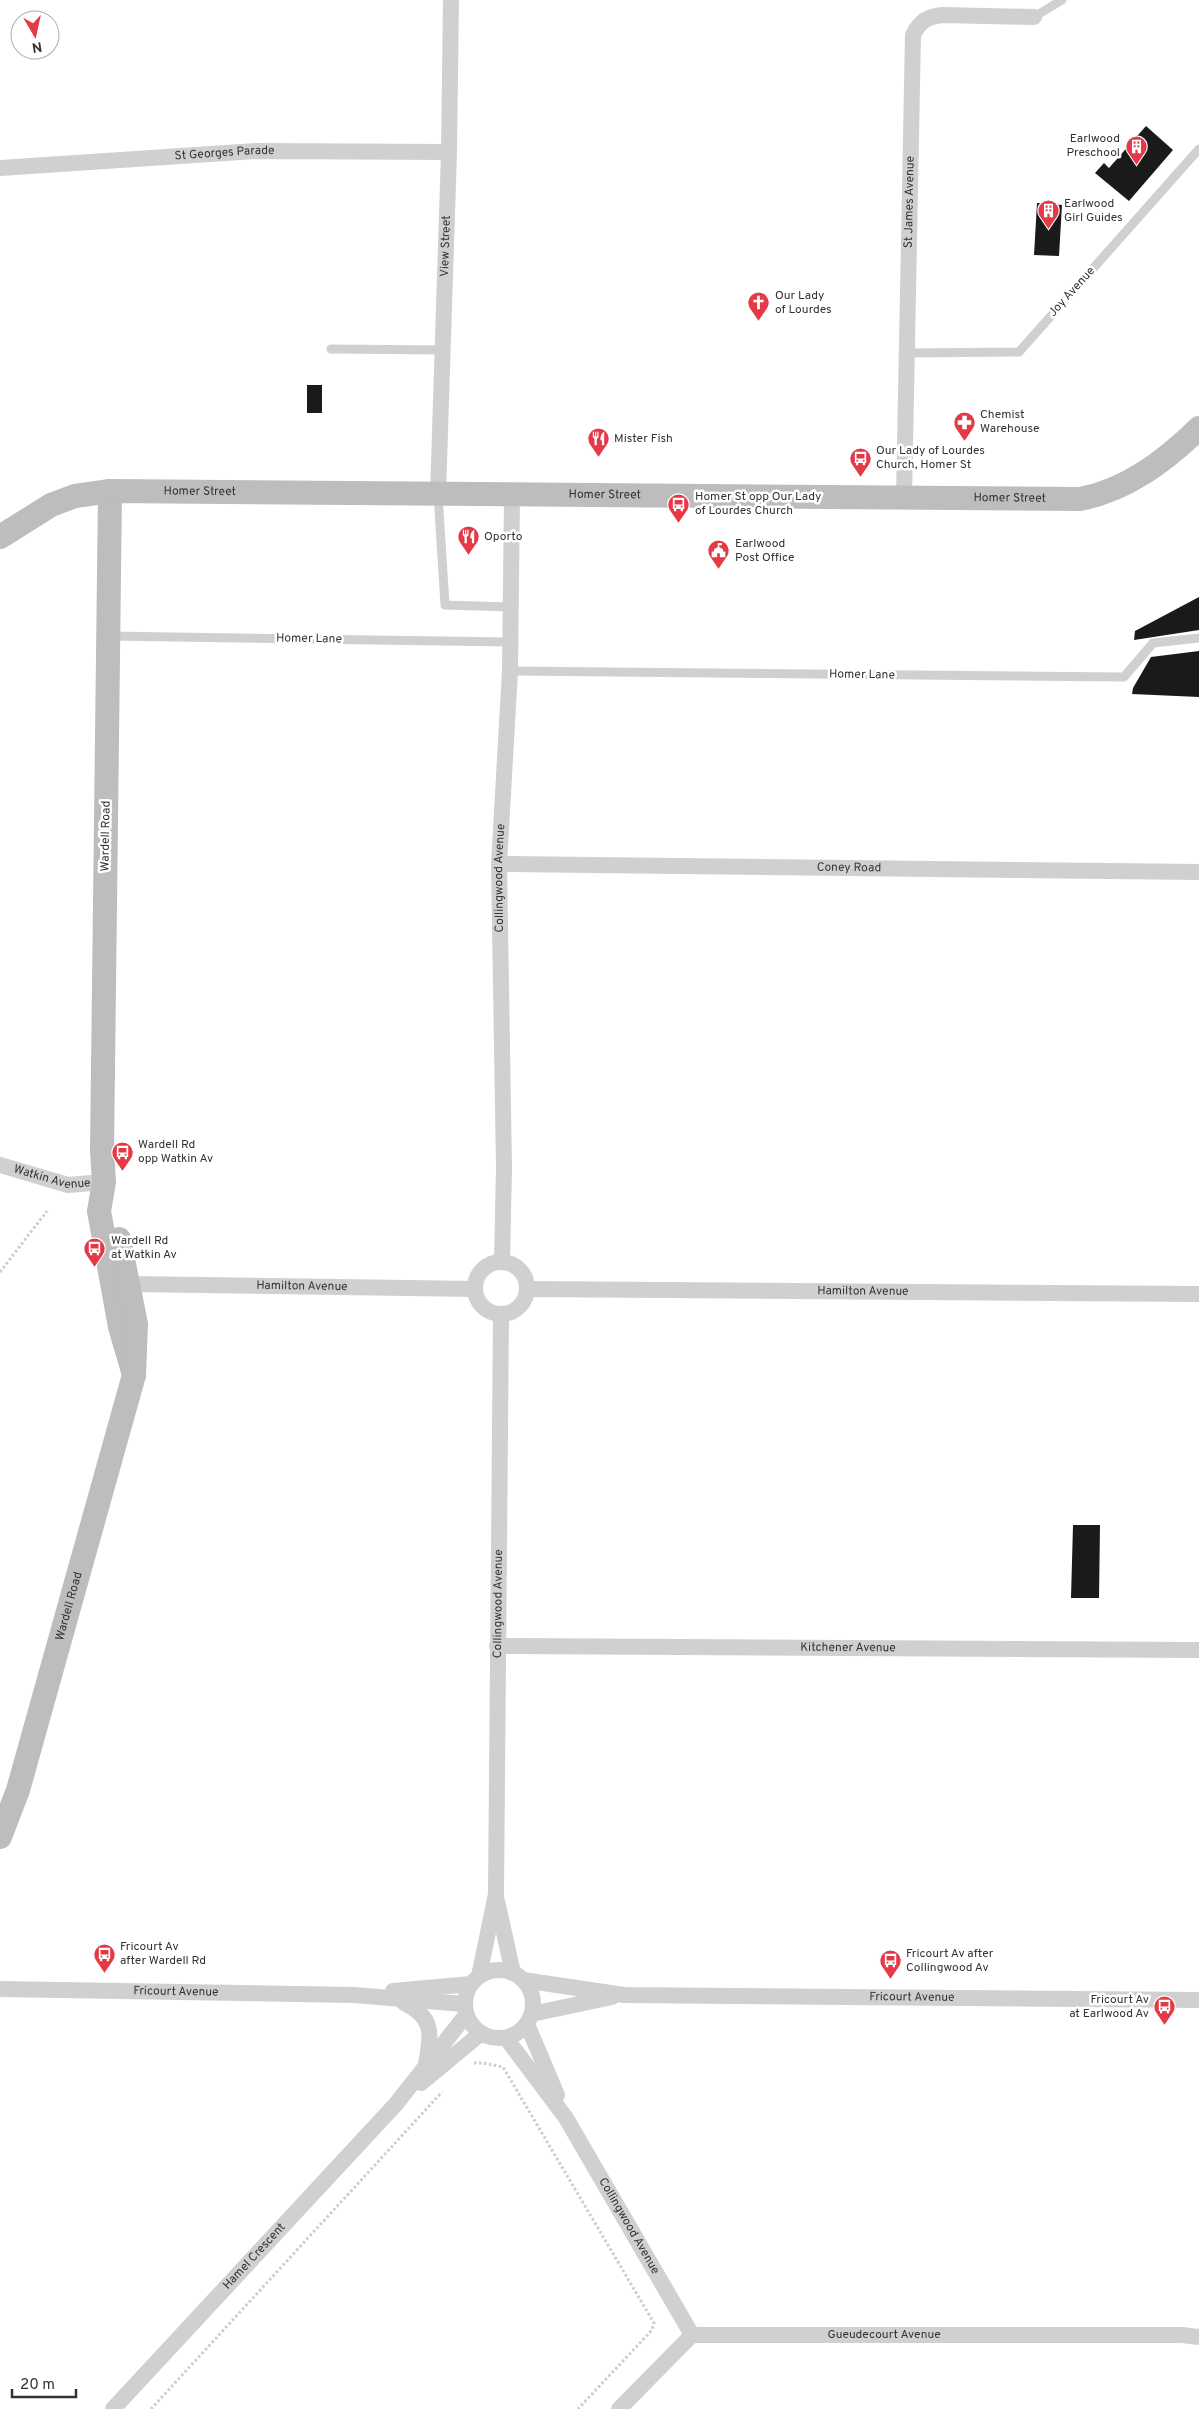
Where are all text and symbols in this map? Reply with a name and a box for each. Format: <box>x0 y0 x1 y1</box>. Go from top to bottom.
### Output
north arrow <box>10 10 60 60</box>
text: N <box>30 37 43 56</box>
place label: Earlwood Preschool <box>1067 131 1120 161</box>
building icon: Earlwood Preschool <box>1124 134 1148 165</box>
street label: St Georges Parade <box>174 143 274 164</box>
street label: St James Avenue <box>901 156 919 248</box>
place label: Earlwood Girl Guides <box>1064 196 1123 226</box>
building icon: Earlwood Girl Guides <box>1036 199 1060 230</box>
street label: View Street <box>437 215 455 277</box>
street label: Joy Avenue <box>1045 264 1099 320</box>
place label: Our Lady of Lourdes <box>775 288 832 318</box>
church icon: Our Lady of Lourdes <box>747 291 771 322</box>
place label: Chemist Warehouse <box>980 407 1039 437</box>
pharmacy icon: Chemist Warehouse <box>952 410 976 441</box>
restaurant icon: Mister Fish <box>586 427 610 458</box>
place label: Mister Fish <box>614 431 673 447</box>
place label: Our Lady of Lourdes Church, Homer St <box>876 443 985 473</box>
bus stop icon: Our Lady of Lourdes Church, Homer St <box>848 446 872 477</box>
street label: Homer Street <box>163 483 236 500</box>
street label: Homer Street <box>568 487 641 503</box>
place label: Homer St opp Our Lady of Lourdes Church <box>695 489 821 519</box>
street label: Homer Street <box>973 490 1046 507</box>
bus stop icon: Homer St opp Our Lady of Lourdes Church <box>667 492 691 523</box>
restaurant icon: Oporto <box>456 525 480 556</box>
place label: Oporto <box>484 529 523 545</box>
place label: Earlwood Post Office <box>735 536 795 566</box>
public building icon: Earlwood Post Office <box>707 539 731 570</box>
street label: Homer Lane <box>276 630 342 648</box>
street label: Homer Lane <box>829 666 895 684</box>
street label: Wardell Road <box>97 801 115 871</box>
street label: Collingwood Avenue <box>491 823 509 933</box>
street label: Coney Road <box>817 860 881 876</box>
place label: Wardell Rd opp Watkin Av <box>138 1137 213 1167</box>
bus stop icon: Wardell Rd opp Watkin Av <box>110 1140 134 1171</box>
street label: Watkin Avenue <box>12 1161 91 1193</box>
place label: Wardell Rd at Watkin Av <box>111 1233 177 1263</box>
bus stop icon: Wardell Rd at Watkin Av <box>83 1236 107 1267</box>
street label: Hamilton Avenue <box>256 1278 348 1295</box>
street label: Hamilton Avenue <box>817 1283 909 1300</box>
street label: Collingwood Avenue <box>490 1549 507 1658</box>
street label: Wardell Road <box>52 1570 87 1643</box>
street label: Kitchener Avenue <box>800 1640 896 1656</box>
place label: Fricourt Av after Wardell Rd <box>120 1939 206 1969</box>
bus stop icon: Fricourt Av after Wardell Rd <box>92 1942 116 1973</box>
place label: Fricourt Av after Collingwood Av <box>906 1946 994 1976</box>
bus stop icon: Fricourt Av after Collingwood Av <box>878 1949 902 1980</box>
street label: Fricourt Avenue <box>133 1983 219 2001</box>
street label: Fricourt Avenue <box>869 1989 955 2006</box>
place label: Fricourt Av at Earlwood Av <box>1069 1992 1149 2022</box>
bus stop icon: Fricourt Av at Earlwood Av <box>1153 1995 1177 2026</box>
street label: Collingwood Avenue <box>594 2175 663 2277</box>
street label: Hamel Crescent <box>220 2220 289 2293</box>
street label: Gueudecourt Avenue <box>827 2327 941 2343</box>
scale bar <box>12 2366 76 2398</box>
text: 20 m <box>20 2376 55 2395</box>

